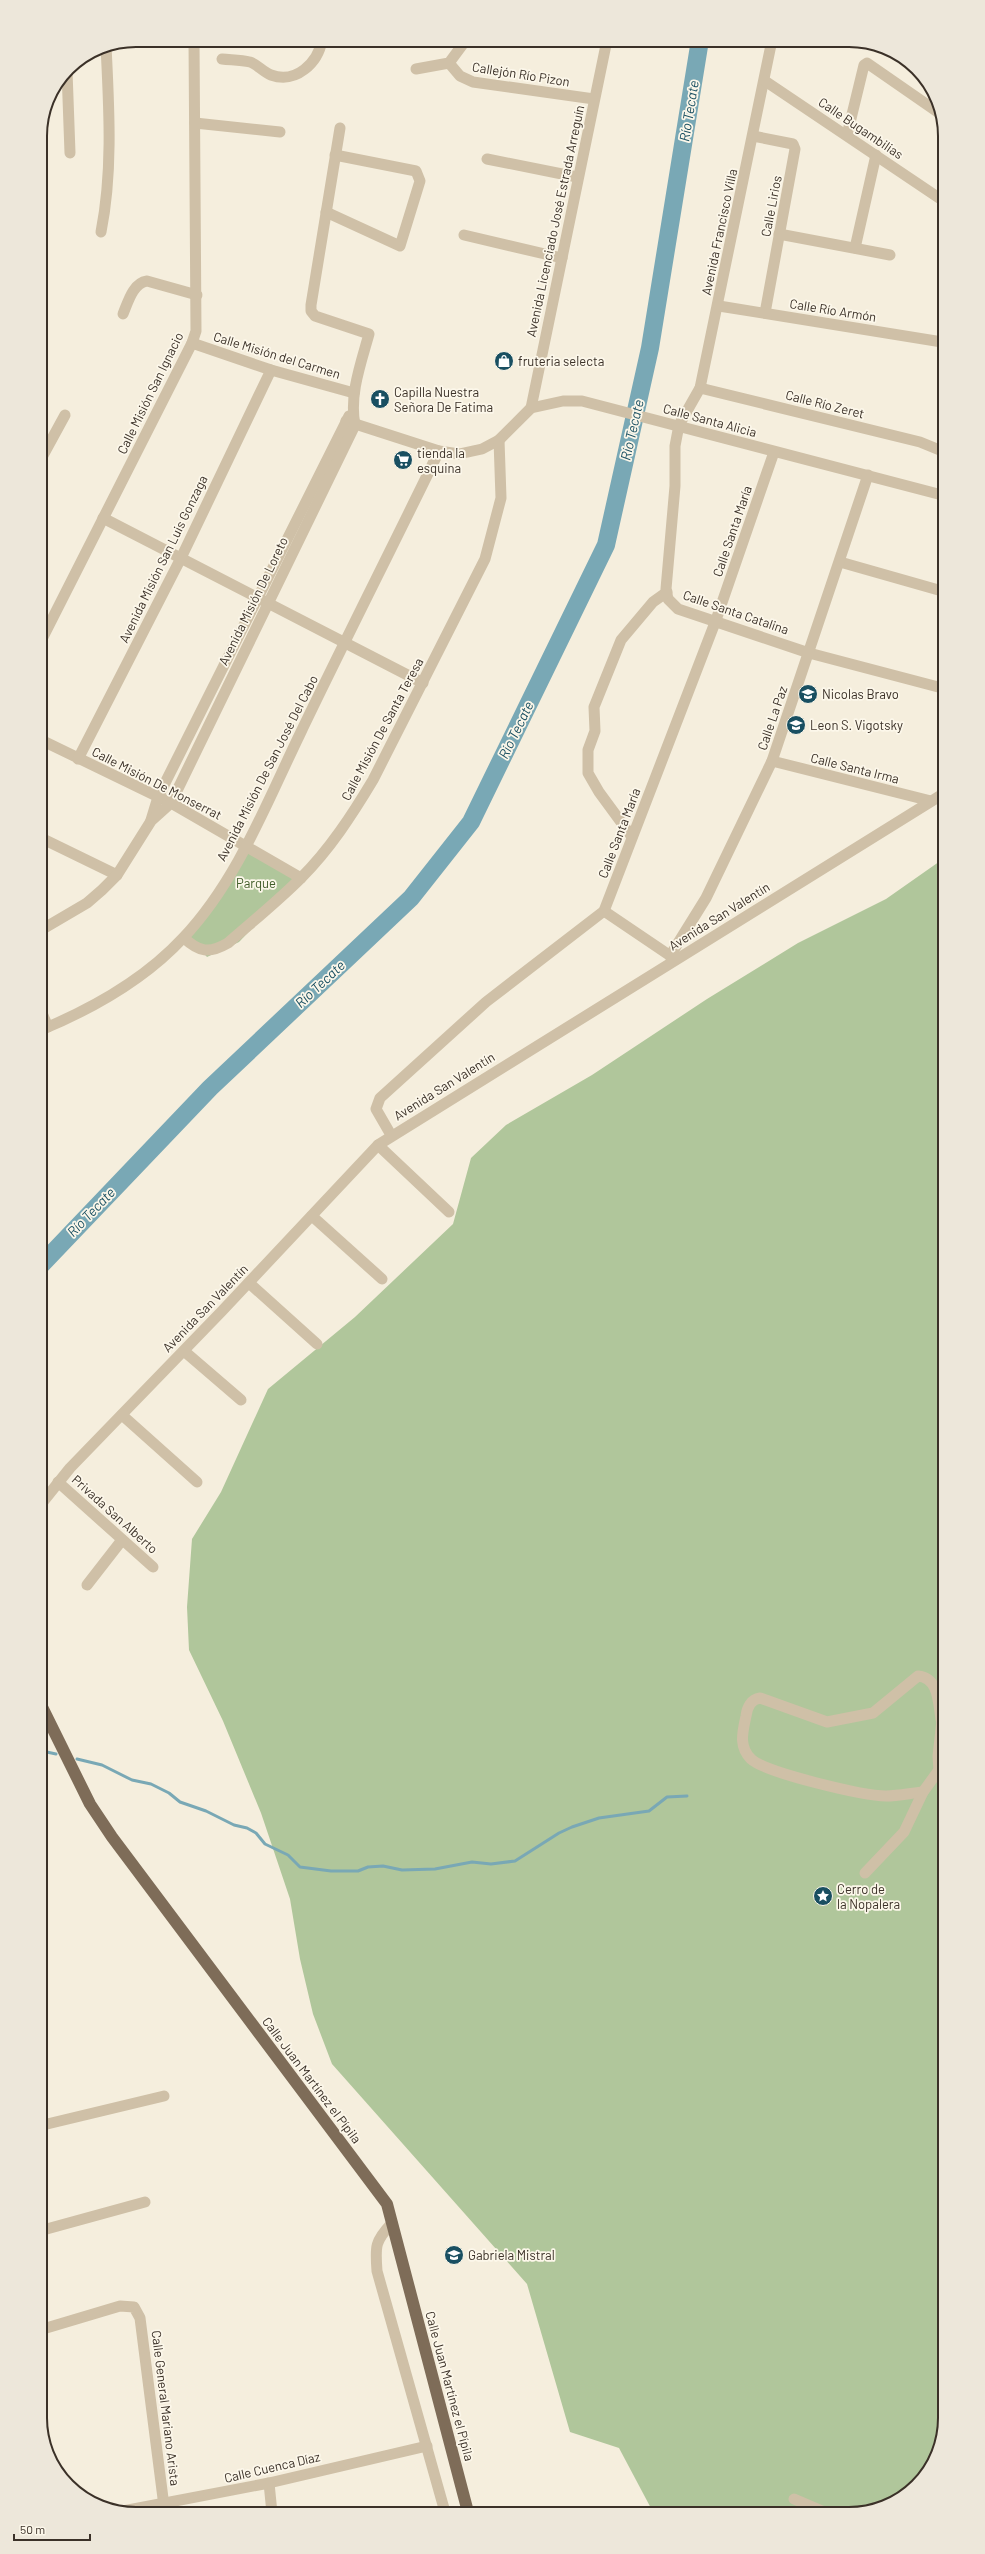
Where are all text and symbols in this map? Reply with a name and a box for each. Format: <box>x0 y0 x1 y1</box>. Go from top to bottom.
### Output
street label: Callejón Río Pizon <box>471 58 571 90</box>
water label: Río Tecate <box>675 79 702 143</box>
street label: Calle Bugambilias <box>816 94 906 162</box>
street label: Avenida Licenciado José Estrada Arreguín <box>523 104 587 338</box>
street label: Avenida Francisco Villa <box>698 167 740 297</box>
street label: Calle Lirios <box>757 174 785 238</box>
street label: Calle Río Armón <box>788 295 878 325</box>
street label: Calle Misión del Carmen <box>212 328 342 382</box>
street label: Calle Misión San Ignacio <box>114 329 186 457</box>
shop icon: fruteria selecta <box>493 350 515 372</box>
place label: fruteria selecta <box>518 353 604 369</box>
place label: Capilla Nuestra Señora De Fatima <box>394 384 493 415</box>
street label: Calle Río Zeret <box>784 386 866 422</box>
church icon: Capilla Nuestra Señora De Fatima <box>369 388 391 410</box>
water label: Río Tecate <box>616 398 647 462</box>
street label: Calle Santa Alicia <box>662 400 758 440</box>
place label: tienda la esquina <box>417 445 465 476</box>
supermarket icon: tienda la esquina <box>392 449 414 471</box>
street label: Avenida Misión San Luis Gonzaga <box>115 473 211 645</box>
street label: Calle Santa María <box>709 483 755 579</box>
street label: Avenida Misión De Loreto <box>215 534 291 668</box>
street label: Calle Santa Catalina <box>681 586 791 638</box>
street label: Calle Misión De Santa Teresa <box>338 655 426 803</box>
street label: Avenida Misión De San José Del Cabo <box>213 672 321 864</box>
school or university icon: Nicolas Bravo <box>797 683 819 705</box>
street label: Calle La Paz <box>754 684 790 752</box>
place label: Nicolas Bravo <box>822 686 899 702</box>
water label: Río Tecate <box>494 698 537 761</box>
school or university icon: Leon S. Vigotsky <box>785 714 807 736</box>
place label: Leon S. Vigotsky <box>810 717 903 733</box>
street label: Calle Misión De Monserrat <box>89 743 225 823</box>
street label: Calle Santa Irma <box>809 749 901 787</box>
street label: Calle Santa María <box>594 786 644 880</box>
park label: Parque <box>236 875 276 891</box>
street label: Avenida San Valentín <box>666 878 772 954</box>
water label: Río Tecate <box>291 956 348 1011</box>
street label: Avenida San Valentín <box>391 1048 497 1124</box>
water label: Río Tecate <box>63 1184 118 1240</box>
street label: Avenida San Valentín <box>159 1261 251 1355</box>
street label: Privada San Alberto <box>69 1471 161 1557</box>
place label: Cerro de la Nopalera <box>837 1881 900 1912</box>
place icon: Cerro de la Nopalera <box>812 1885 834 1907</box>
street label: Calle Juan Martínez el Pípila <box>259 2014 365 2146</box>
school or university icon: Gabriela Mistral <box>443 2244 465 2266</box>
place label: Gabriela Mistral <box>468 2247 555 2263</box>
street label: Calle Juan Martínez el Pípila <box>422 2309 478 2463</box>
street label: Calle General Mariano Arista <box>149 2329 183 2487</box>
street label: Calle Cuenca Díaz <box>223 2448 322 2486</box>
scale bar <box>14 2516 90 2542</box>
text: 50 m <box>20 2522 45 2536</box>

